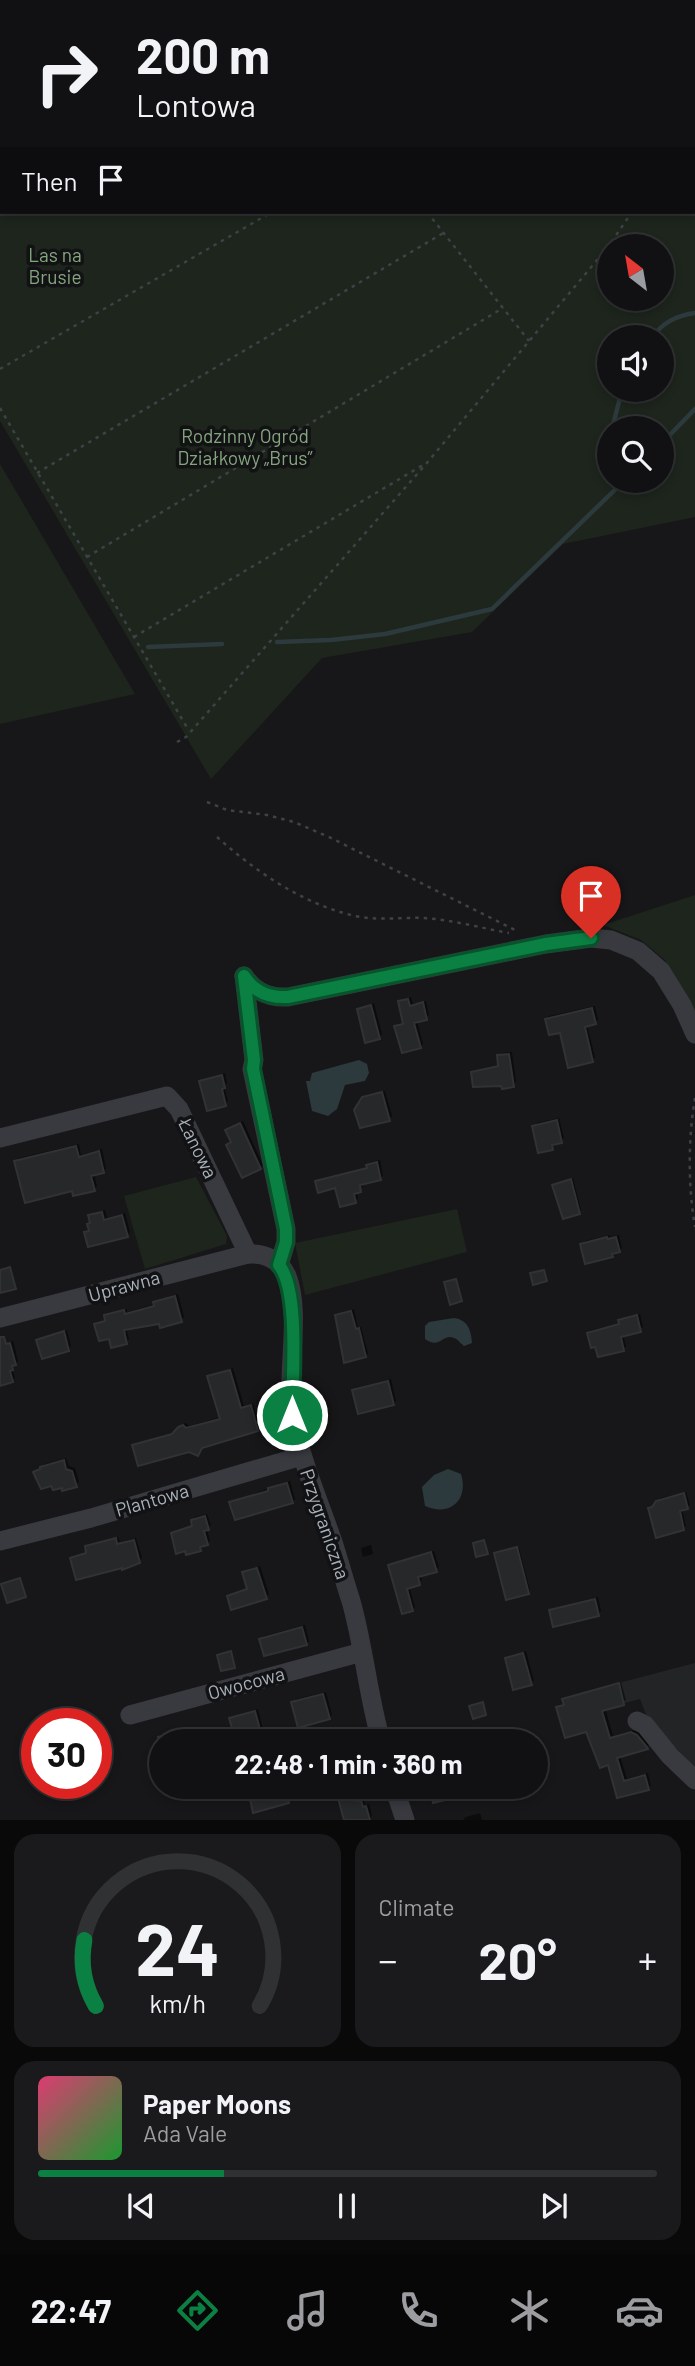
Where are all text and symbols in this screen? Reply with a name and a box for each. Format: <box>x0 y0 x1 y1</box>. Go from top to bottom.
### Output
text: 200 m <box>136 25 270 84</box>
icon: right <box>21 28 112 119</box>
text: Lontowa <box>136 85 256 123</box>
icon: arrive <box>92 161 130 199</box>
text: Then <box>21 165 78 196</box>
north arrow <box>597 234 674 312</box>
map controls <box>597 234 674 493</box>
park label: Las na Brusie <box>28 243 82 288</box>
button: sound <box>597 325 674 402</box>
button: search <box>597 416 674 493</box>
park label: Rodzinny Ogród Działkowy „Brus” <box>177 424 313 469</box>
pin <box>561 866 621 938</box>
icon: arrive <box>572 877 610 915</box>
street label: Łanowa <box>174 1113 223 1182</box>
street label: Uprawna <box>86 1265 162 1306</box>
position arrow <box>255 1378 329 1452</box>
street label: Przygraniczna <box>296 1466 355 1582</box>
street label: Plantowa <box>112 1478 191 1521</box>
street label: Owocowa <box>205 1661 287 1704</box>
speed limit sign: 30 <box>21 1708 112 1799</box>
text: 22:48 · 1 min · 360 m <box>234 1748 463 1779</box>
text: Climate <box>379 1893 455 1921</box>
text: 24 <box>135 1904 220 1992</box>
text: 20° <box>479 1928 557 1990</box>
text: − <box>379 1936 398 1982</box>
text: + <box>638 1936 657 1982</box>
text: km/h <box>149 1988 206 2018</box>
text: Paper Moons <box>143 2088 291 2119</box>
text: Ada Vale <box>143 2119 227 2147</box>
icon: previous <box>122 2187 160 2225</box>
icon: pause <box>328 2187 366 2225</box>
icon: next <box>535 2187 573 2225</box>
icon: directions <box>173 2286 222 2335</box>
icon: music <box>283 2286 332 2335</box>
icon: phone <box>394 2286 443 2335</box>
icon: climate <box>505 2286 554 2335</box>
icon: car <box>615 2286 664 2335</box>
text: 22:47 <box>31 2291 111 2329</box>

